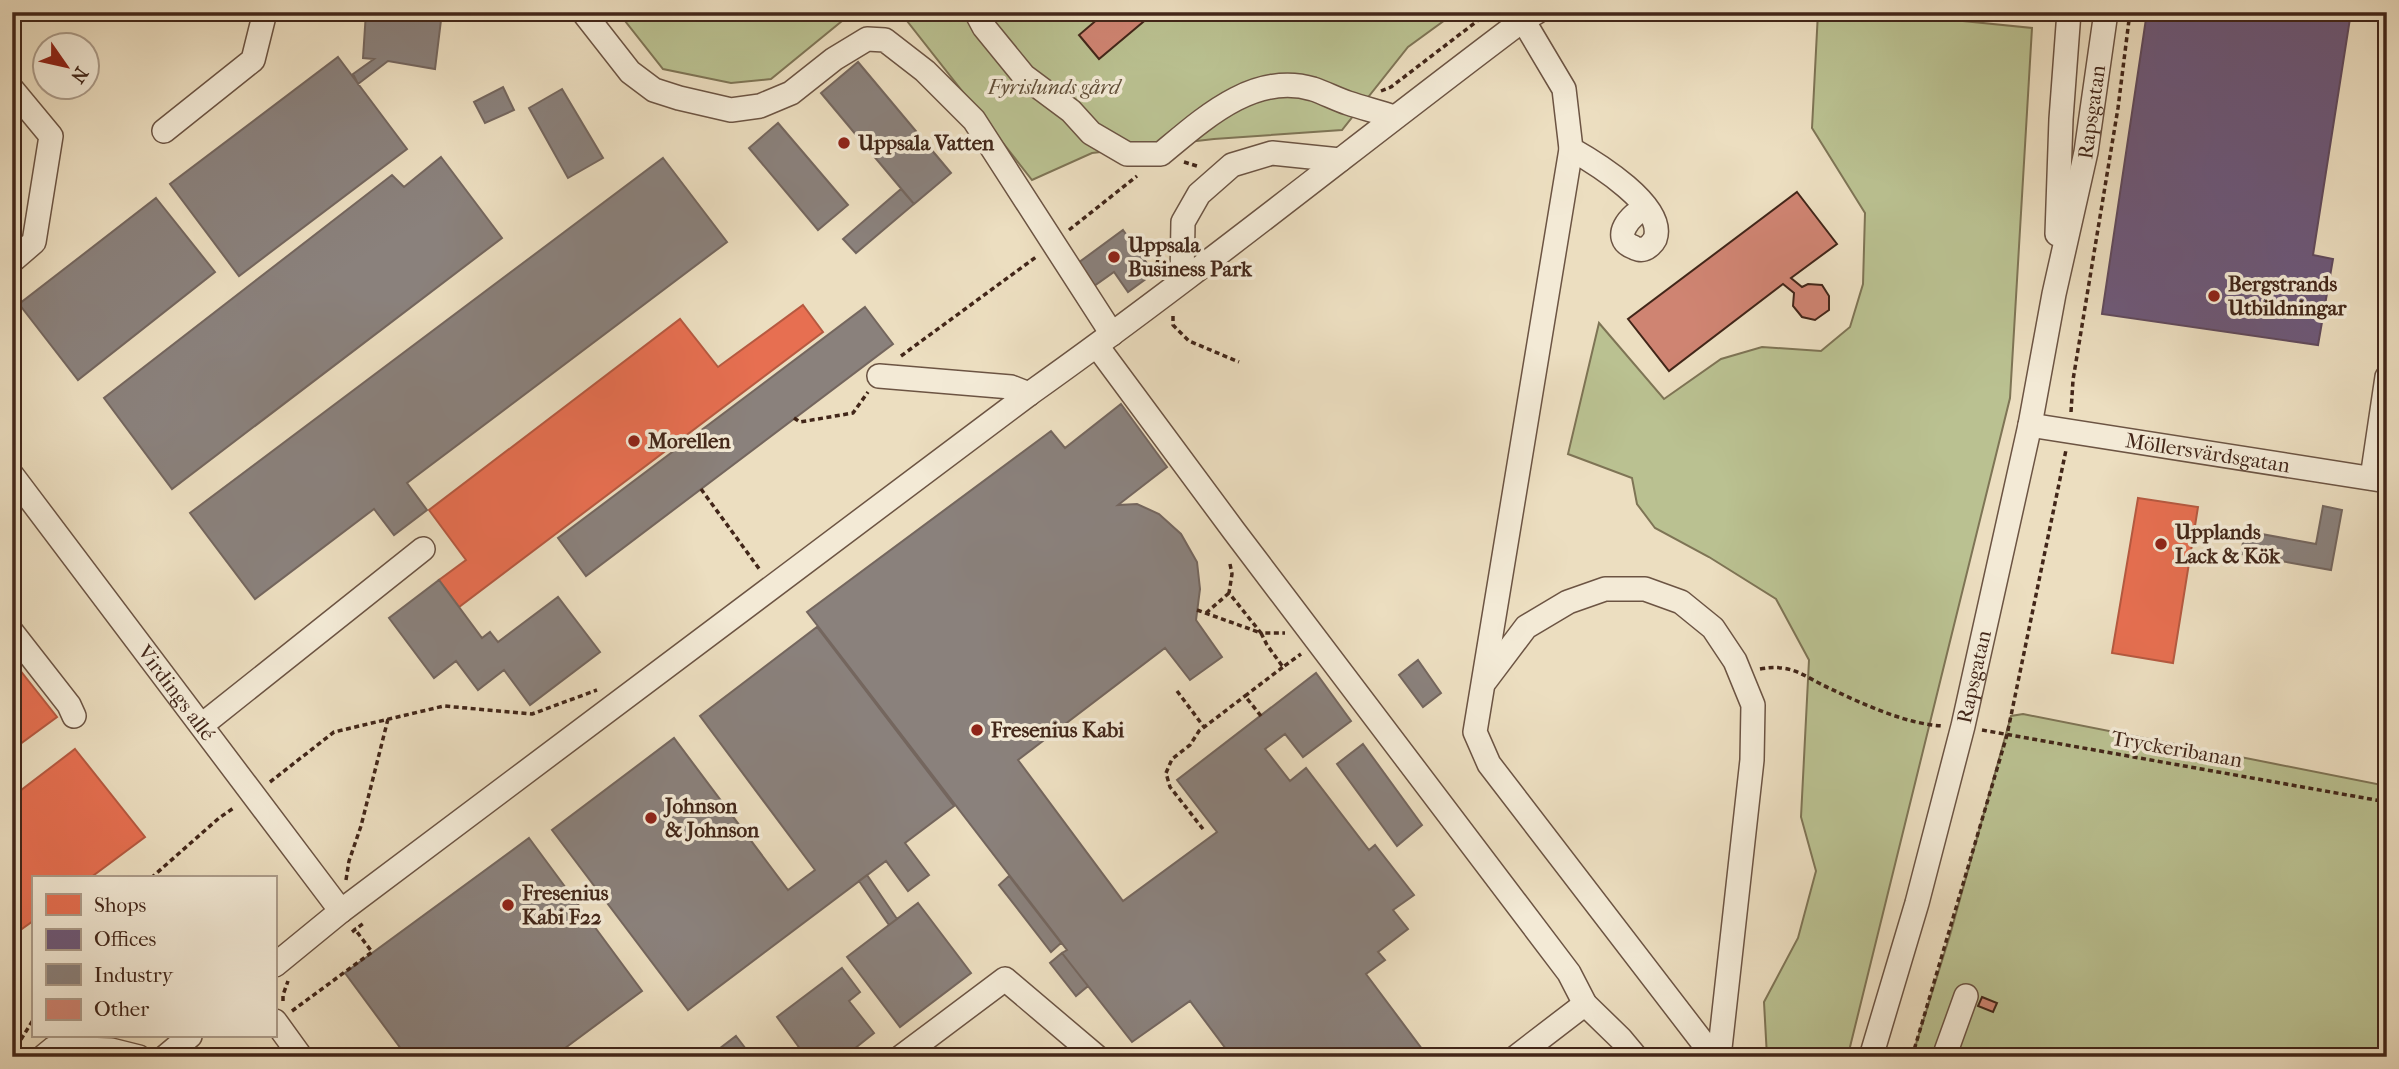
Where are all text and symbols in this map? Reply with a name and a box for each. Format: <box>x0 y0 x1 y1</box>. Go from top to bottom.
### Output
north arrow <box>32 32 102 102</box>
text: N <box>66 63 92 88</box>
street label: Rapsgatan <box>2073 63 2110 161</box>
park label: Fyrislunds gård <box>987 75 1122 99</box>
place label: Uppsala Vatten <box>857 131 995 155</box>
marker: Uppsala Vatten <box>836 135 852 151</box>
place label: Uppsala Business Park <box>1127 233 1253 281</box>
marker: Uppsala Business Park <box>1106 249 1122 265</box>
place label: Bergstrands Utbildningar <box>2227 272 2348 320</box>
marker: Bergstrands Utbildningar <box>2206 288 2222 304</box>
street label: Möllersvärdsgatan <box>2124 428 2292 478</box>
place label: Morellen <box>647 429 731 453</box>
marker: Morellen <box>626 433 642 449</box>
place label: Upplands Lack & Kök <box>2174 520 2281 568</box>
marker: Upplands Lack & Kök <box>2153 536 2169 552</box>
street label: Rapsgatan <box>1952 628 1996 726</box>
street label: Virdings allé <box>132 640 220 745</box>
place label: Fresenius Kabi <box>990 718 1125 742</box>
marker: Fresenius Kabi <box>969 722 985 738</box>
street label: Tryckeribanan <box>2110 726 2244 772</box>
place label: Johnson & Johnson <box>663 794 760 842</box>
marker: Johnson & Johnson <box>643 810 659 826</box>
legend <box>32 876 276 1038</box>
place label: Fresenius Kabi F22 <box>521 881 609 929</box>
text: Shops <box>94 893 147 917</box>
marker: Fresenius Kabi F22 <box>500 897 516 913</box>
text: Offices <box>94 927 157 951</box>
text: Industry <box>94 963 174 987</box>
text: Other <box>94 997 149 1021</box>

